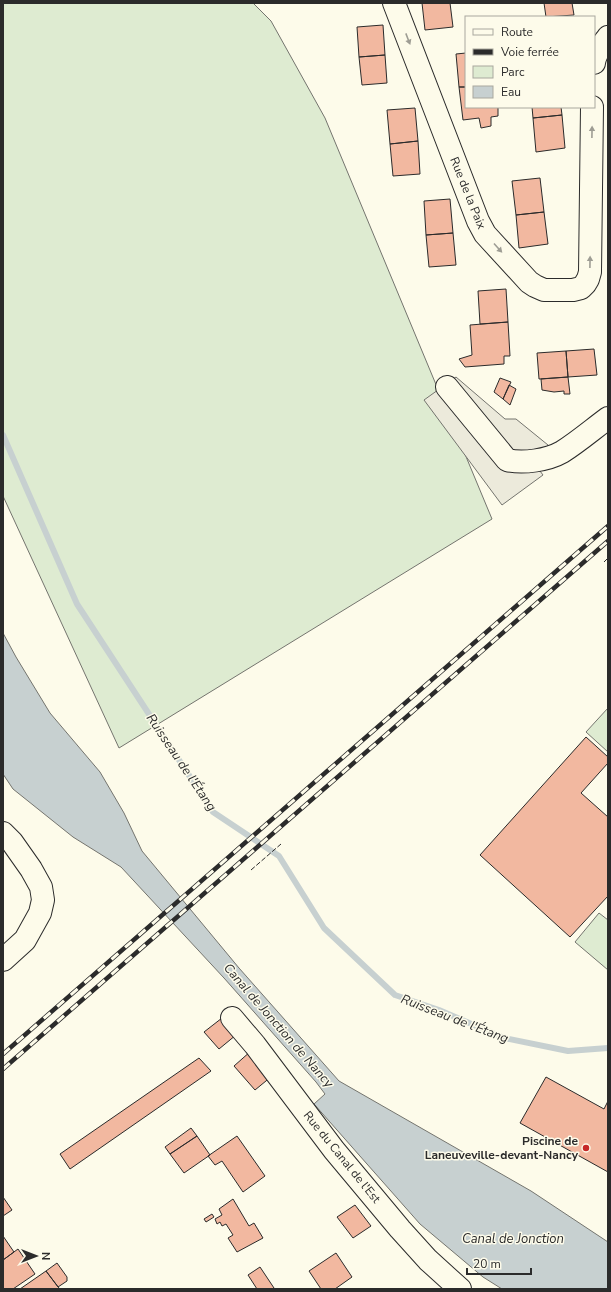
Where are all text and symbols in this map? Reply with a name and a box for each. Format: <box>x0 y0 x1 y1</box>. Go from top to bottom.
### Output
legend <box>465 16 595 108</box>
text: Route <box>501 24 533 40</box>
one-way arrow <box>406 34 412 46</box>
text: Voie ferrée <box>500 44 559 60</box>
text: Parc <box>501 64 525 80</box>
text: Eau <box>501 84 521 100</box>
one-way arrow <box>589 125 595 138</box>
street label: Rue de la Paix <box>446 155 490 232</box>
one-way arrow <box>493 243 502 253</box>
one-way arrow <box>587 255 593 268</box>
water label: Ruisseau de l'Étang <box>142 710 222 815</box>
water label: Canal de Jonction de Nancy <box>219 960 338 1093</box>
water label: Ruisseau de l'Étang <box>398 989 512 1048</box>
street label: Rue du Canal de l'Est <box>300 1108 385 1207</box>
place label: Piscine de Laneuveville-devant-Nancy <box>425 1133 579 1163</box>
marker: Piscine de Laneuveville-devant-Nancy <box>581 1143 591 1153</box>
water label: Canal de Jonction <box>462 1230 564 1248</box>
north arrow <box>16 1236 56 1276</box>
scale bar <box>467 1250 531 1276</box>
text: N <box>38 1252 53 1260</box>
text: 20 m <box>473 1256 501 1272</box>

